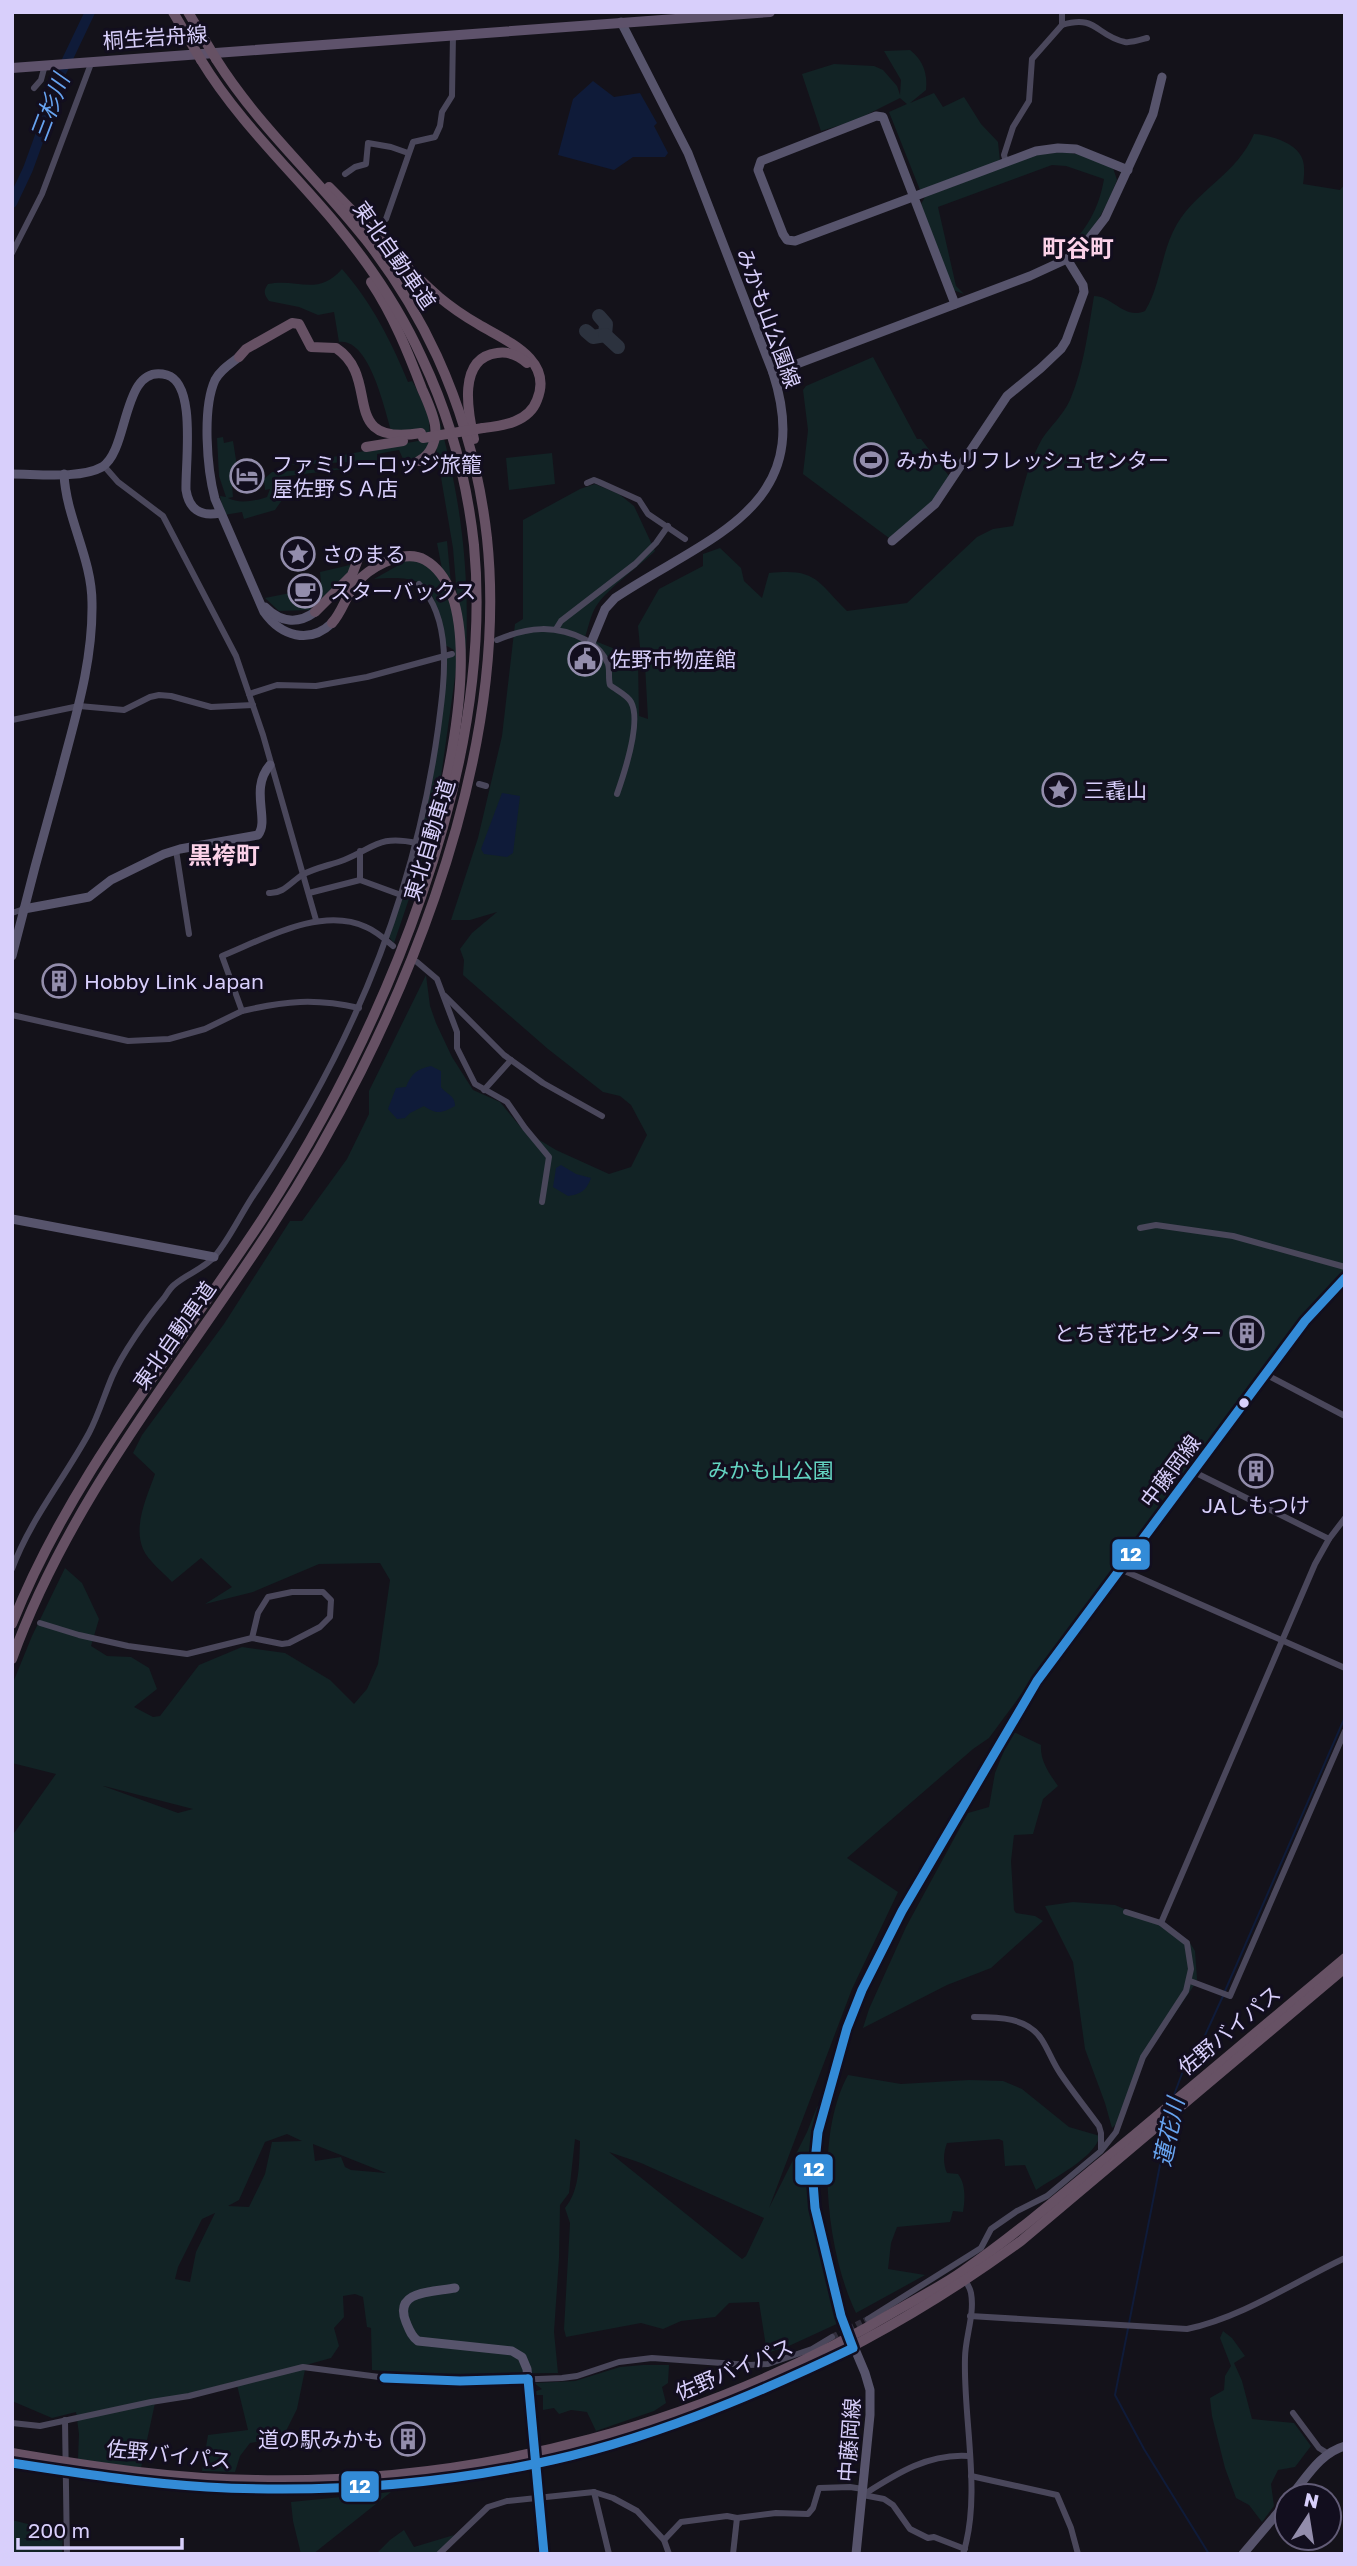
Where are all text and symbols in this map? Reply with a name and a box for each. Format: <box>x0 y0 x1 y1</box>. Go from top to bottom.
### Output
street label: 桐生岩舟線 <box>102 20 208 54</box>
water label: 三杉川 <box>24 67 76 144</box>
street label: 東北自動車道 <box>348 196 442 314</box>
district label: 町谷町 <box>1042 233 1114 262</box>
street label: みかも山公園線 <box>732 244 806 392</box>
sports icon: みかもリフレッシュセンター <box>852 441 890 479</box>
place label: みかもリフレッシュセンター <box>896 447 1169 473</box>
place label: ファミリーロッジ旅籠 屋佐野ＳＡ店 <box>272 451 482 501</box>
hotel icon: ファミリーロッジ旅籠 屋佐野ＳＡ店 <box>228 457 266 495</box>
place icon: さのまる <box>279 535 317 573</box>
place label: さのまる <box>322 541 406 567</box>
cafe icon: スターバックス <box>286 572 324 610</box>
place label: スターバックス <box>330 578 476 604</box>
public building icon: 佐野市物産館 <box>566 640 604 678</box>
place label: 佐野市物産館 <box>610 646 736 672</box>
place icon: 三毳山 <box>1040 771 1078 809</box>
street label: 東北自動車道 <box>398 776 460 904</box>
place label: 三毳山 <box>1084 777 1147 803</box>
district label: 黒袴町 <box>188 840 260 869</box>
building icon: Hobby Link Japan <box>40 962 78 1000</box>
place label: Hobby Link Japan <box>84 968 264 994</box>
street label: 東北自動車道 <box>127 1276 221 1394</box>
building icon: とちぎ花センター <box>1228 1314 1266 1352</box>
place label: とちぎ花センター <box>1054 1320 1222 1346</box>
unlabelled marker <box>1237 1396 1251 1410</box>
street label: 中藤岡線 <box>1134 1430 1206 1512</box>
building icon: JAしもつけ <box>1237 1452 1275 1490</box>
park label: みかも山公園 <box>708 1457 834 1483</box>
place label: JAしもつけ <box>1202 1492 1310 1518</box>
line badge: 12 <box>1111 1538 1151 1571</box>
text: 12 <box>1120 1542 1142 1565</box>
street label: 佐野バイパス <box>1173 1980 1285 2080</box>
water label: 蓮花川 <box>1147 2092 1189 2169</box>
line badge: 12 <box>794 2153 834 2186</box>
text: 12 <box>803 2157 825 2180</box>
street label: 佐野バイパス <box>671 2332 797 2406</box>
street label: 中藤岡線 <box>833 2397 865 2483</box>
building icon: 道の駅みかも <box>389 2420 427 2458</box>
place label: 道の駅みかも <box>258 2426 384 2452</box>
street label: 佐野バイパス <box>105 2435 233 2473</box>
line badge: 12 <box>340 2470 380 2503</box>
text: 12 <box>349 2474 371 2497</box>
north arrow <box>1273 2482 1343 2552</box>
text: N <box>1302 2487 1321 2513</box>
scale bar <box>18 2506 182 2550</box>
text: 200 m <box>28 2517 90 2543</box>

